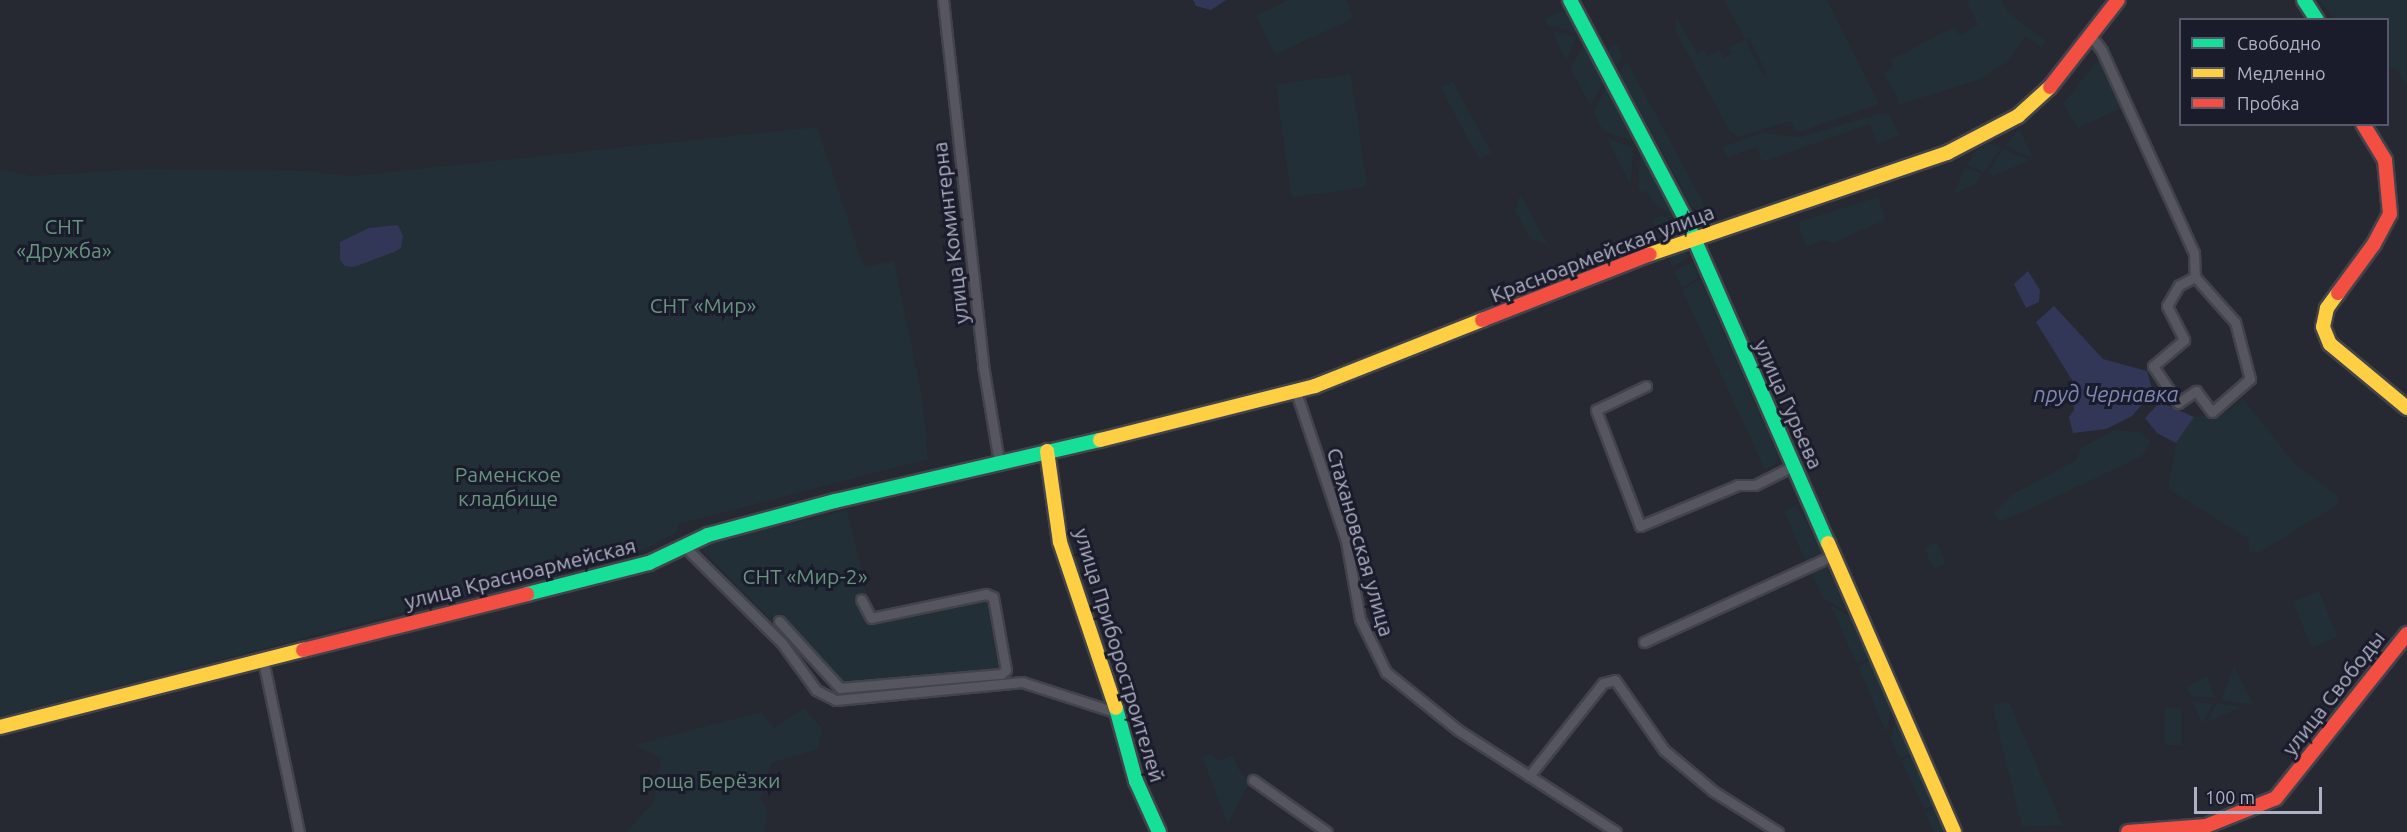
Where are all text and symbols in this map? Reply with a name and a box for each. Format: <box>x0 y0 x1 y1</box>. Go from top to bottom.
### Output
legend <box>2179 18 2389 126</box>
text: Свободно <box>2237 33 2321 53</box>
text: Медленно <box>2237 63 2326 83</box>
text: Пробка <box>2237 93 2300 113</box>
street label: улица Коминтерна <box>926 140 974 326</box>
street label: Красноармейская улица <box>1487 199 1717 307</box>
park label: СНТ «Дружба» <box>16 213 112 263</box>
park label: СНТ «Мир» <box>650 292 756 318</box>
street label: улица Гурьева <box>1749 335 1829 473</box>
water label: пруд Чернавка <box>2033 381 2179 407</box>
street label: Стахановская улица <box>1322 445 1400 639</box>
park label: Раменское кладбище <box>455 461 561 511</box>
street label: улица Приборостроителей <box>1069 525 1171 785</box>
street label: улица Красноармейская <box>402 532 638 614</box>
park label: СНТ «Мир-2» <box>743 563 867 589</box>
street label: улица Свободы <box>2276 626 2390 760</box>
park label: роща Берёзки <box>641 767 781 793</box>
scale bar <box>2197 775 2324 813</box>
text: 100 m <box>2205 787 2255 807</box>

